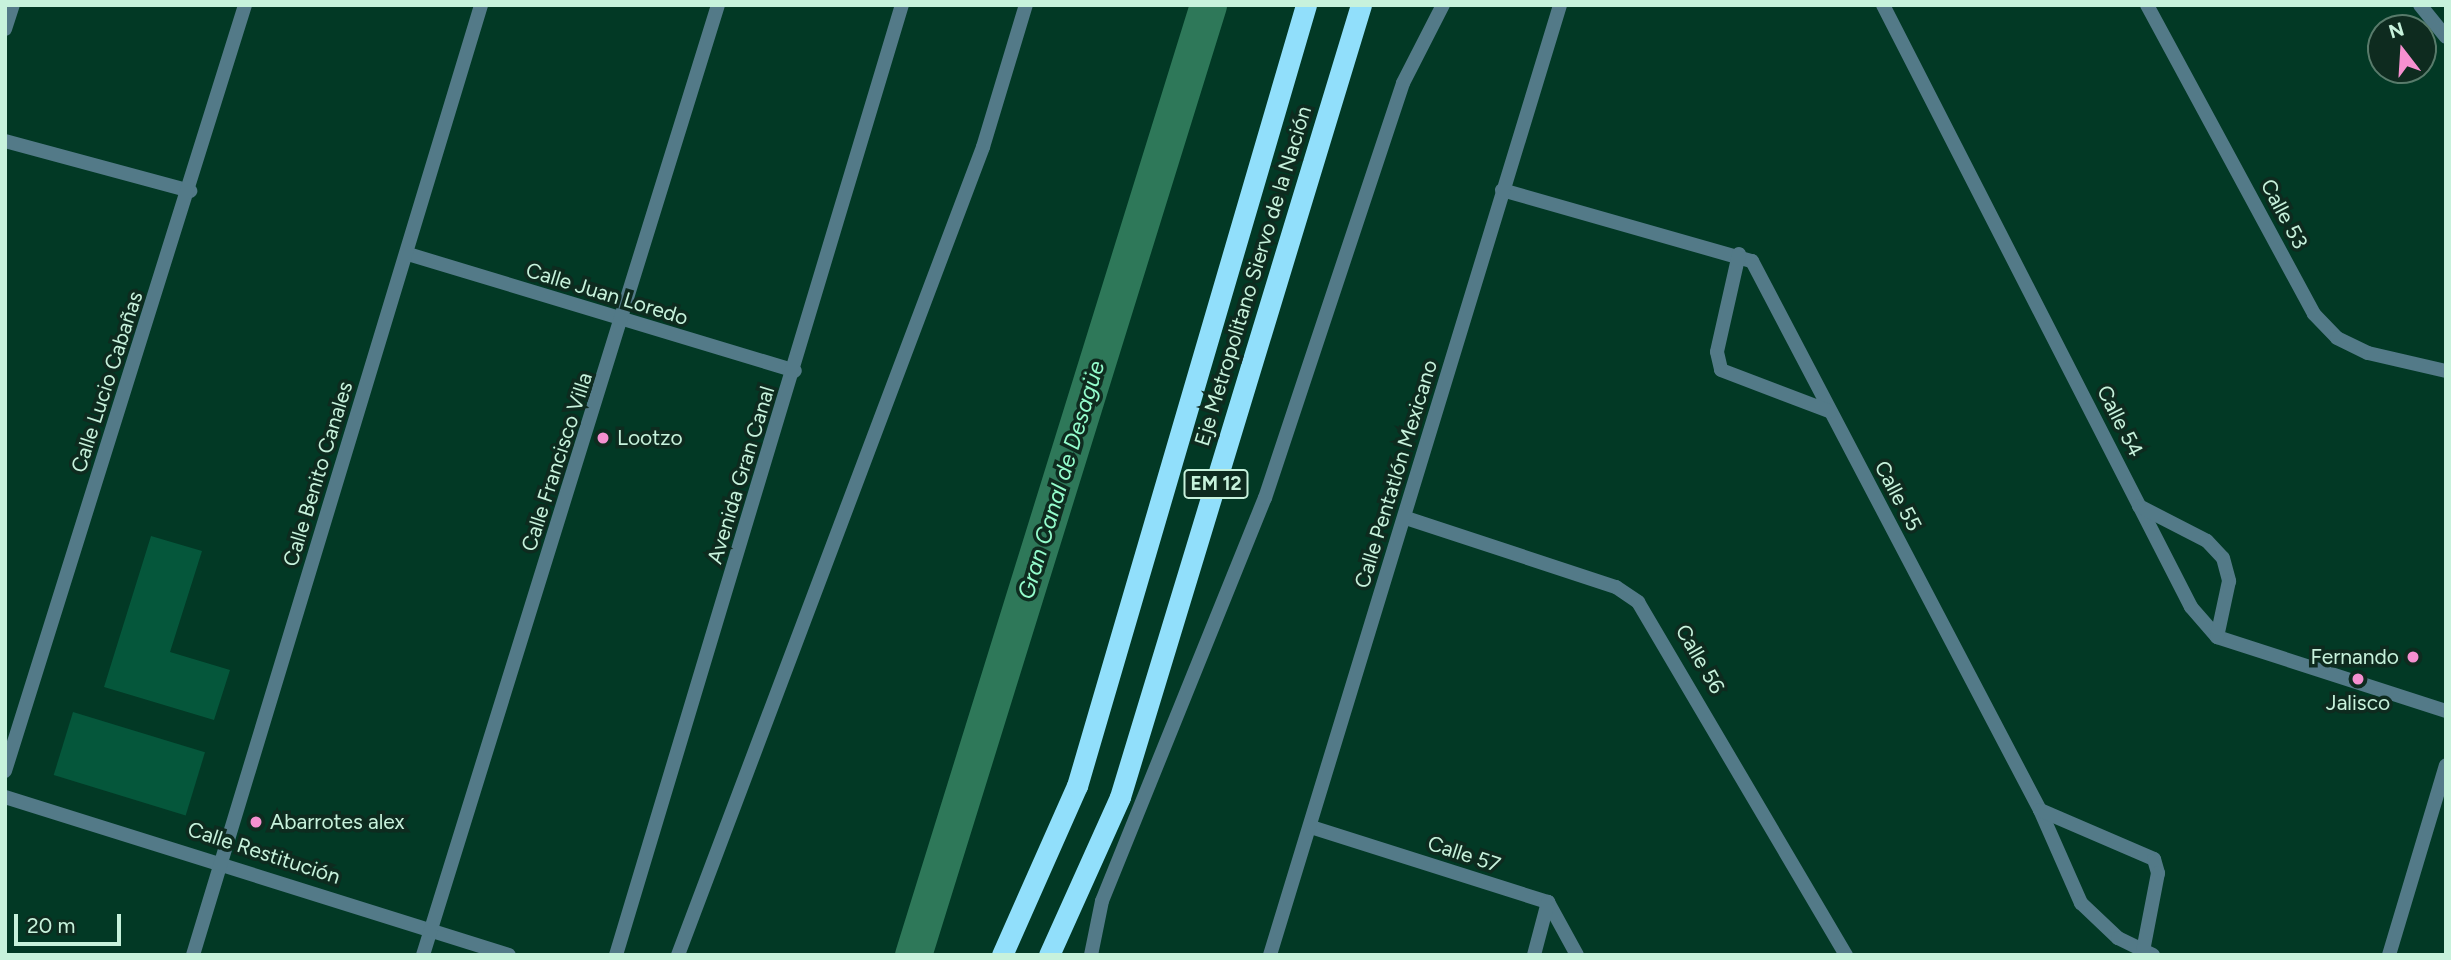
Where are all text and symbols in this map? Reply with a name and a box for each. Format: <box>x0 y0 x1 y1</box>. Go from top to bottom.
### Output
north arrow <box>2367 14 2437 84</box>
text: N <box>2386 17 2407 43</box>
street label: Eje Metropolitano Siervo de la Nación <box>1189 103 1317 449</box>
street label: Calle 53 <box>2255 175 2313 253</box>
street label: Calle Juan Loredo <box>523 257 691 331</box>
street label: Calle Lucio Cabañas <box>66 288 148 476</box>
water label: Gran Canal de Desagüe <box>1012 357 1110 603</box>
street label: Calle Pentatlón Mexicano <box>1349 357 1443 591</box>
street label: Calle Francisco Villa <box>516 369 598 555</box>
street label: Calle Benito Canales <box>278 378 358 570</box>
street label: Calle 54 <box>2091 381 2149 461</box>
street label: Avenida Gran Canal <box>702 383 780 567</box>
place label: Lootzo <box>617 425 683 451</box>
marker: Lootzo <box>595 430 611 446</box>
street label: Calle 55 <box>1869 457 1927 535</box>
road number: EM 12 <box>1183 468 1249 499</box>
street label: Calle 56 <box>1670 620 1730 698</box>
place label: Fernando <box>2311 644 2399 670</box>
marker: Fernando <box>2405 649 2421 665</box>
marker: Jalisco <box>2350 671 2366 687</box>
place label: Jalisco <box>2326 690 2390 716</box>
place label: Abarrotes alex <box>270 809 405 835</box>
marker: Abarrotes alex <box>248 814 264 830</box>
street label: Calle Restitución <box>185 816 343 890</box>
street label: Calle 57 <box>1424 830 1504 878</box>
scale bar <box>18 900 124 944</box>
text: 20 m <box>27 913 75 938</box>

